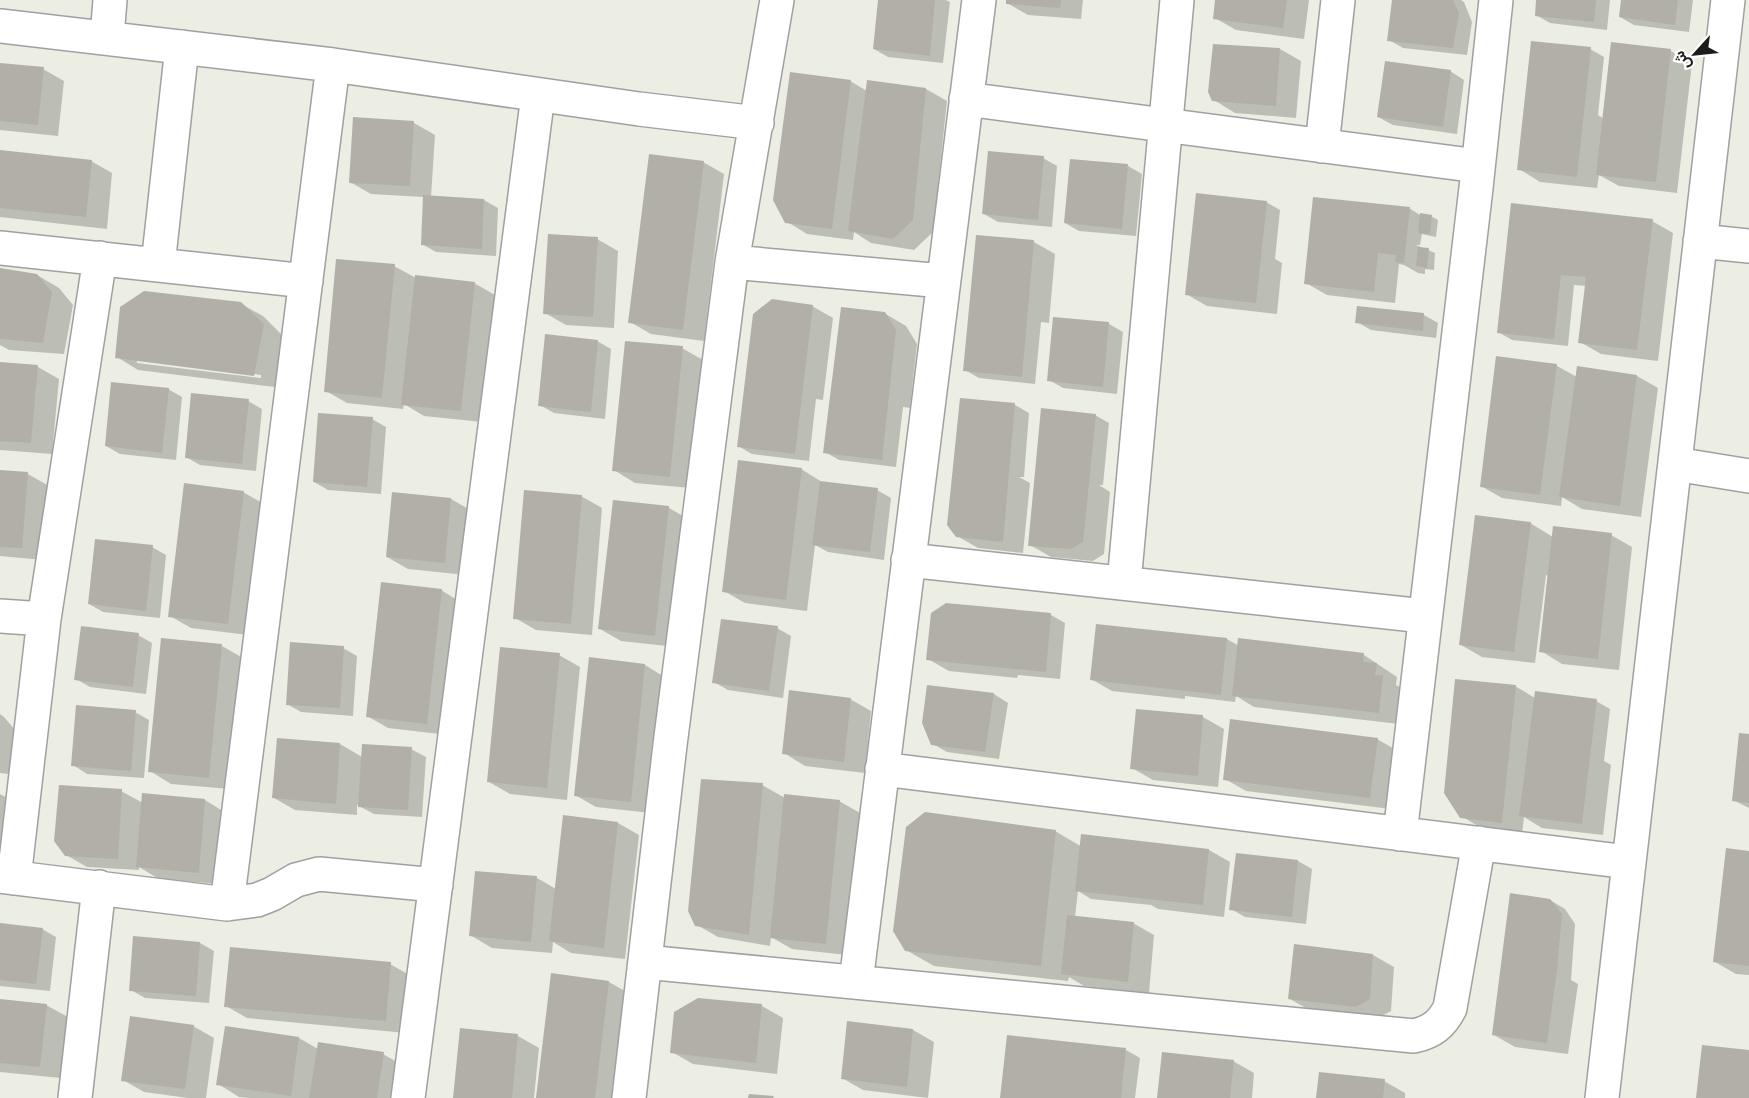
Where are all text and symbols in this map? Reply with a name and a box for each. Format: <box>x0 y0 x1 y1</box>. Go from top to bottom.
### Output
north arrow <box>1665 24 1725 84</box>
text: ش <box>1669 48 1695 73</box>

